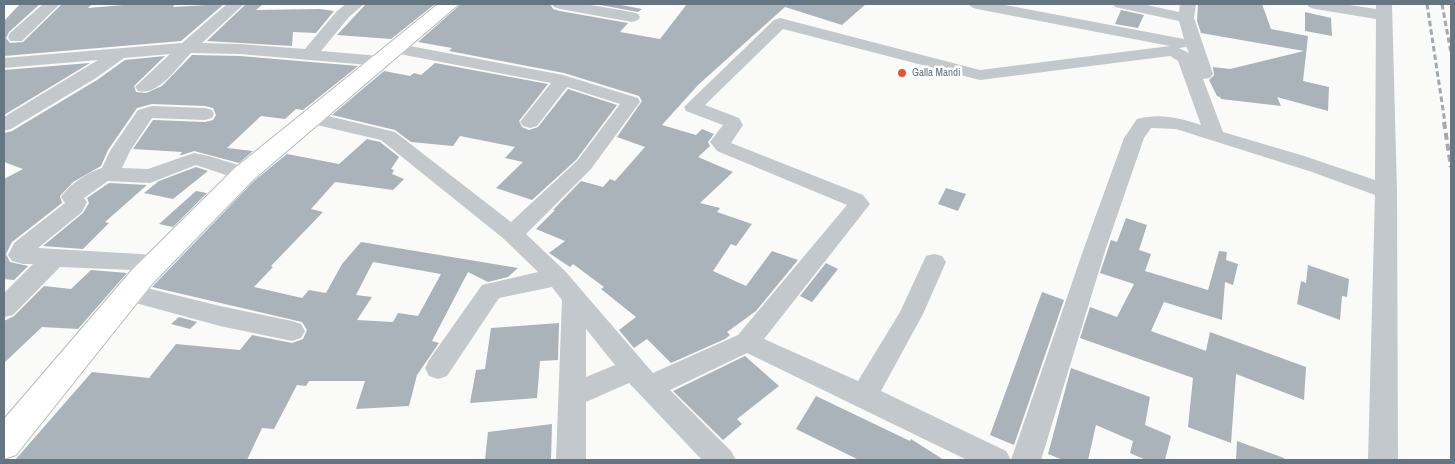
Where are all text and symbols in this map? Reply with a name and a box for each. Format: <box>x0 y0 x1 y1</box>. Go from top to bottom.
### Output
place label: Galla Mandi <box>912 66 961 80</box>
marker: Galla Mandi <box>896 67 908 79</box>

